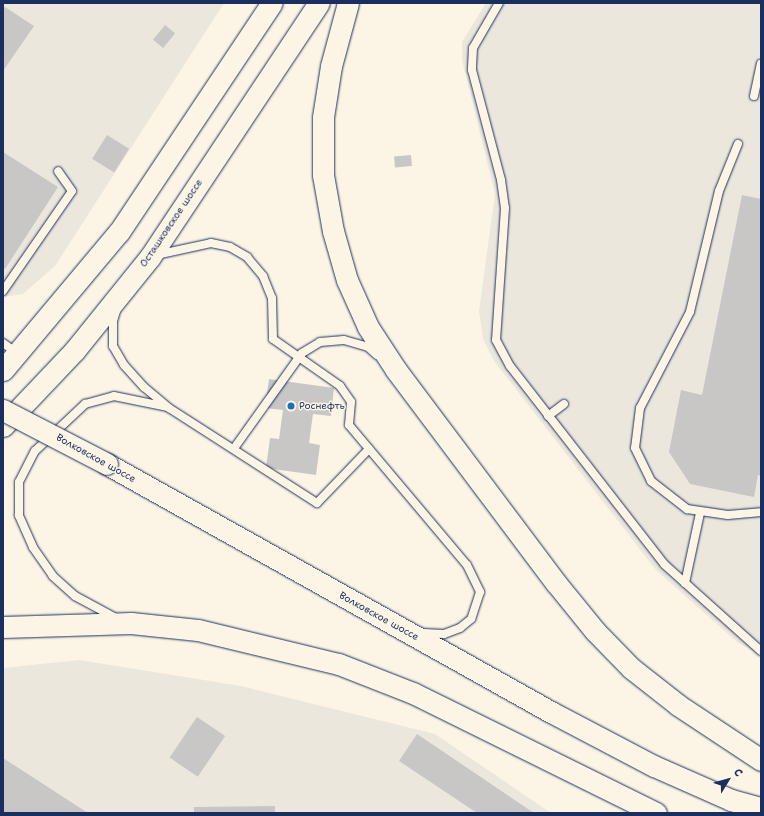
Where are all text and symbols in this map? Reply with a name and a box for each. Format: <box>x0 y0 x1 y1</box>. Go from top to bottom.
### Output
street label: Осташковское шоссе <box>137 177 205 269</box>
place label: Роснефть <box>299 400 345 412</box>
marker: Роснефть <box>286 401 296 411</box>
street label: Волковское шоссе <box>54 431 138 485</box>
street label: Волковское шоссе <box>337 589 421 643</box>
north arrow <box>708 760 748 800</box>
text: С <box>730 765 746 780</box>

